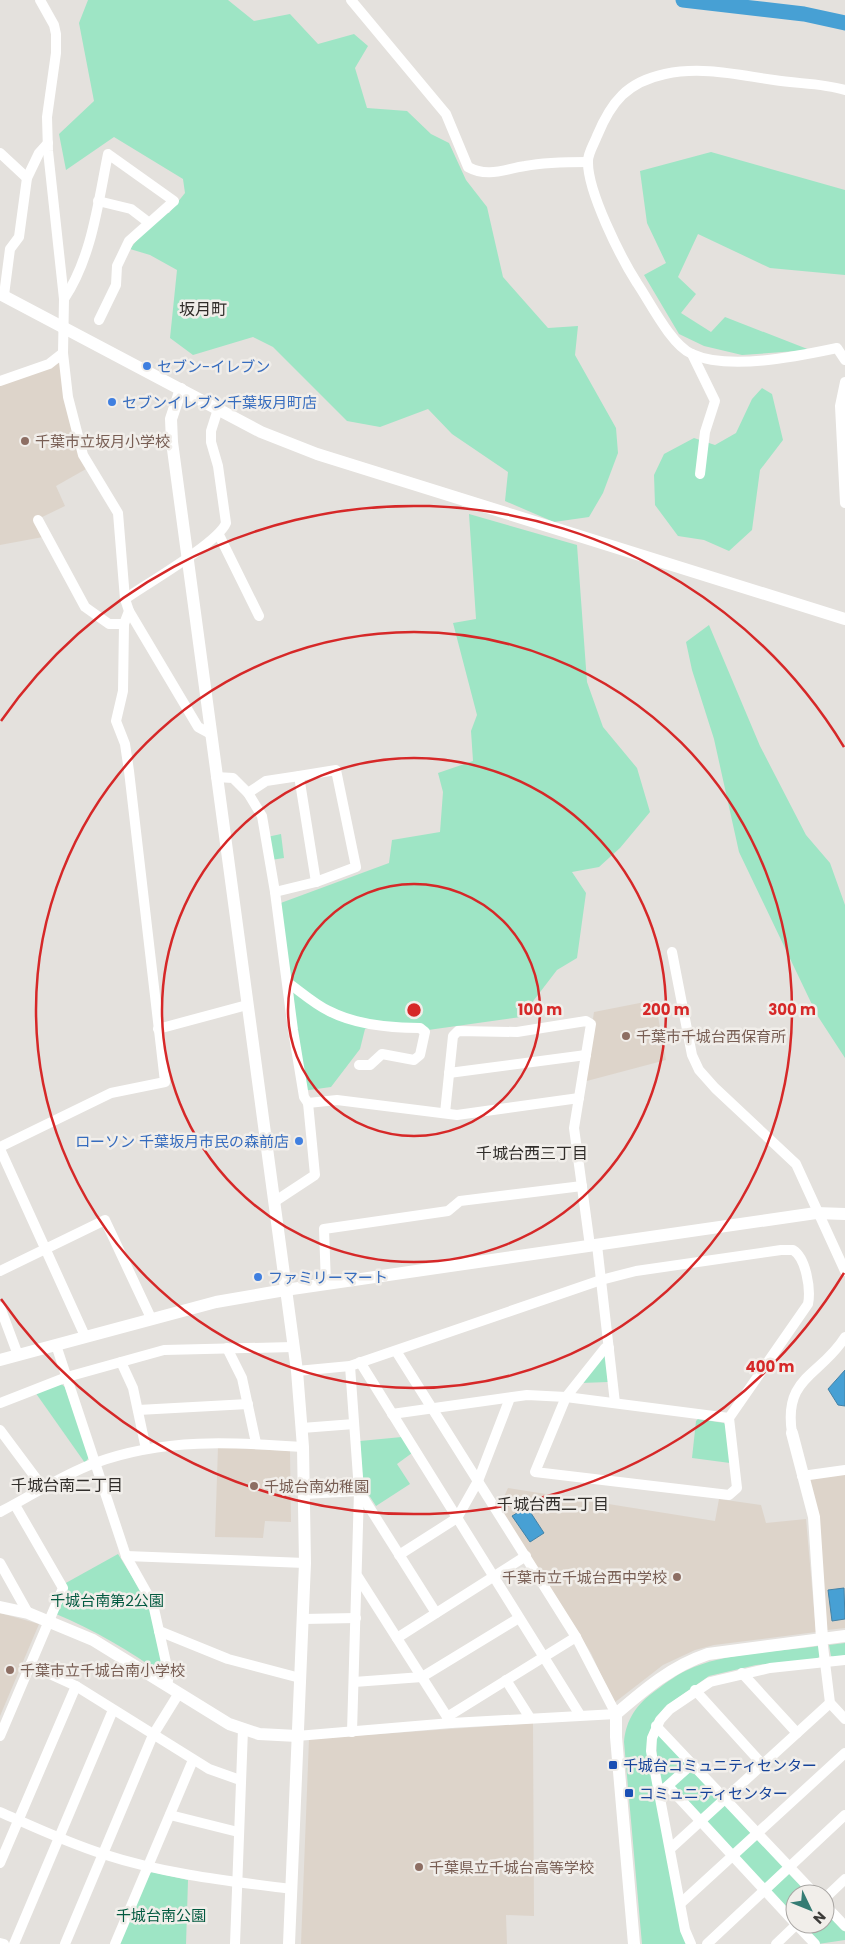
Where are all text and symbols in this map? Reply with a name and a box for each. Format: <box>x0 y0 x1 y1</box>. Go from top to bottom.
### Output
district label: 坂月町 <box>179 298 227 321</box>
place label: セブン-イレブン <box>157 356 270 377</box>
marker: セブン-イレブン <box>141 360 153 372</box>
place label: セブンイレブン千葉坂月町店 <box>122 392 317 413</box>
marker: セブンイレブン千葉坂月町店 <box>106 396 118 408</box>
place label: 千葉市立坂月小学校 <box>35 431 170 452</box>
marker: 千葉市立坂月小学校 <box>19 435 31 447</box>
text: 100 m <box>518 999 562 1020</box>
text: 200 m <box>642 999 690 1020</box>
text: 300 m <box>768 999 816 1020</box>
centre of rings <box>405 1001 423 1019</box>
place label: 千葉市千城台西保育所 <box>636 1026 786 1047</box>
marker: 千葉市千城台西保育所 <box>620 1030 632 1042</box>
place label: ローソン 千葉坂月市民の森前店 <box>75 1131 289 1152</box>
marker: ローソン 千葉坂月市民の森前店 <box>293 1135 305 1147</box>
district label: 千城台西三丁目 <box>476 1142 588 1165</box>
place label: ファミリーマート <box>268 1267 388 1288</box>
marker: ファミリーマート <box>252 1271 264 1283</box>
text: 400 m <box>746 1356 795 1377</box>
district label: 千城台南二丁目 <box>11 1474 123 1497</box>
place label: 千城台南幼稚園 <box>264 1476 369 1497</box>
marker: 千城台南幼稚園 <box>248 1480 260 1492</box>
district label: 千城台西二丁目 <box>497 1493 609 1516</box>
place label: 千葉市立千城台西中学校 <box>502 1567 667 1588</box>
marker: 千葉市立千城台西中学校 <box>671 1571 683 1583</box>
park label: 千城台南第2公園 <box>50 1590 164 1611</box>
place label: 千葉市立千城台南小学校 <box>20 1660 185 1681</box>
marker: 千葉市立千城台南小学校 <box>4 1664 16 1676</box>
place label: 千城台コミュニティセンター <box>623 1755 817 1776</box>
marker: 千城台コミュニティセンター <box>607 1759 619 1771</box>
place label: コミュニティセンター <box>639 1783 788 1804</box>
marker: コミュニティセンター <box>623 1787 635 1799</box>
place label: 千葉県立千城台高等学校 <box>429 1857 594 1878</box>
marker: 千葉県立千城台高等学校 <box>413 1861 425 1873</box>
north arrow <box>785 1884 835 1934</box>
park label: 千城台南公園 <box>116 1905 206 1926</box>
text: N <box>809 1907 830 1929</box>

